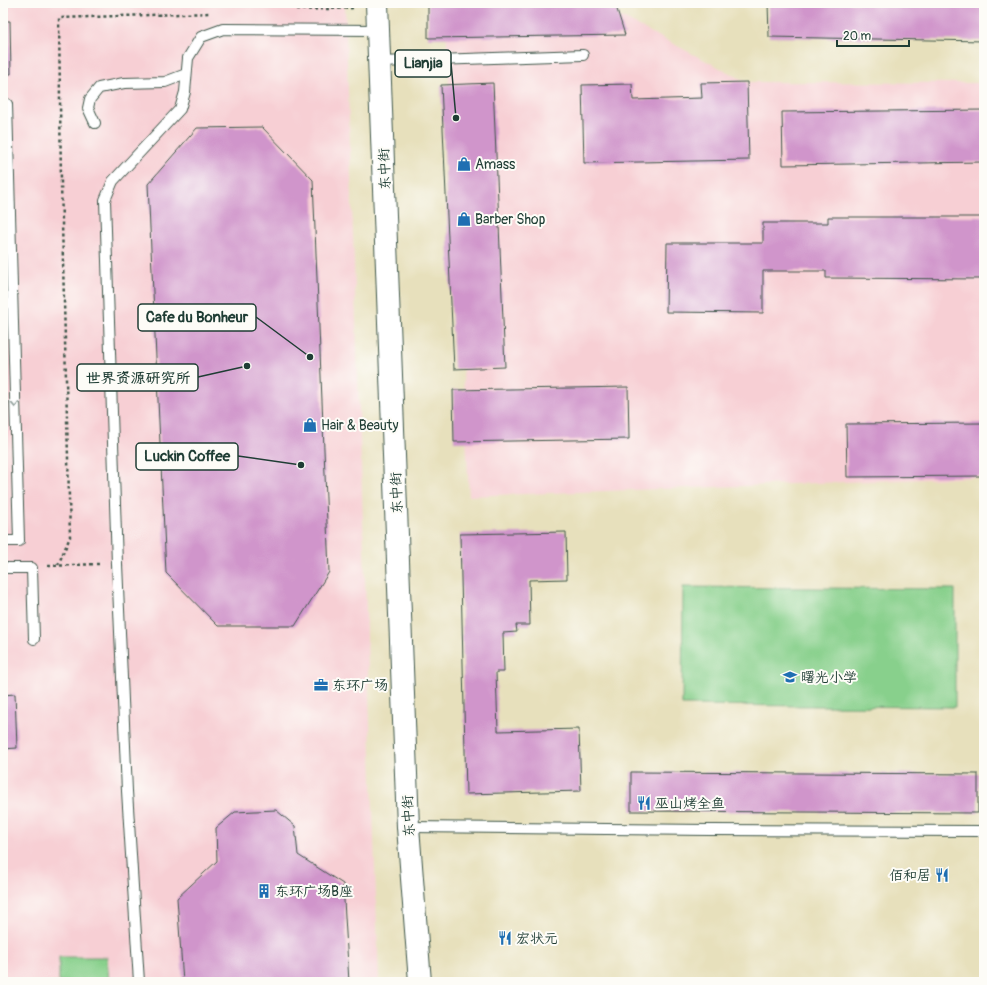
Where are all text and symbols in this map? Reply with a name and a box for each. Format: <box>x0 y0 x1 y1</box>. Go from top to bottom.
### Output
scale bar <box>837 22 909 48</box>
text: 20 m <box>843 29 872 44</box>
callout: Lianjia <box>395 50 451 77</box>
text: Lianjia <box>403 54 443 73</box>
street label: 东中街 <box>375 148 394 190</box>
shop icon: Amass <box>456 156 472 172</box>
place label: Amass <box>475 156 516 173</box>
shop icon: Barber Shop <box>456 211 472 227</box>
place label: Barber Shop <box>475 211 546 228</box>
callout: Cafe du Bonheur <box>138 304 256 331</box>
text: Cafe du Bonheur <box>146 308 249 327</box>
callout: 世界资源研究所 <box>77 364 198 391</box>
text: 世界资源研究所 <box>85 369 191 388</box>
one-way arrow <box>11 402 20 408</box>
shop icon: Hair & Beauty <box>302 417 318 433</box>
place label: Hair & Beauty <box>321 417 398 434</box>
callout: Luckin Coffee <box>136 443 238 470</box>
text: Luckin Coffee <box>144 447 231 466</box>
street label: 东中街 <box>387 472 406 514</box>
school or university icon: 曙光小学 <box>782 669 798 685</box>
place label: 曙光小学 <box>801 669 857 686</box>
office icon: 东环广场 <box>313 677 329 693</box>
place label: 东环广场 <box>332 677 388 694</box>
street label: 东中街 <box>399 795 418 837</box>
restaurant icon: 巫山烤全鱼 <box>636 795 652 811</box>
place label: 巫山烤全鱼 <box>655 795 725 812</box>
place label: 佰和居 <box>889 867 931 884</box>
restaurant icon: 佰和居 <box>934 867 950 883</box>
building icon: 东环广场B座 <box>256 883 272 899</box>
place label: 东环广场B座 <box>275 883 353 900</box>
restaurant icon: 宏状元 <box>497 930 513 946</box>
place label: 宏状元 <box>516 930 558 947</box>

